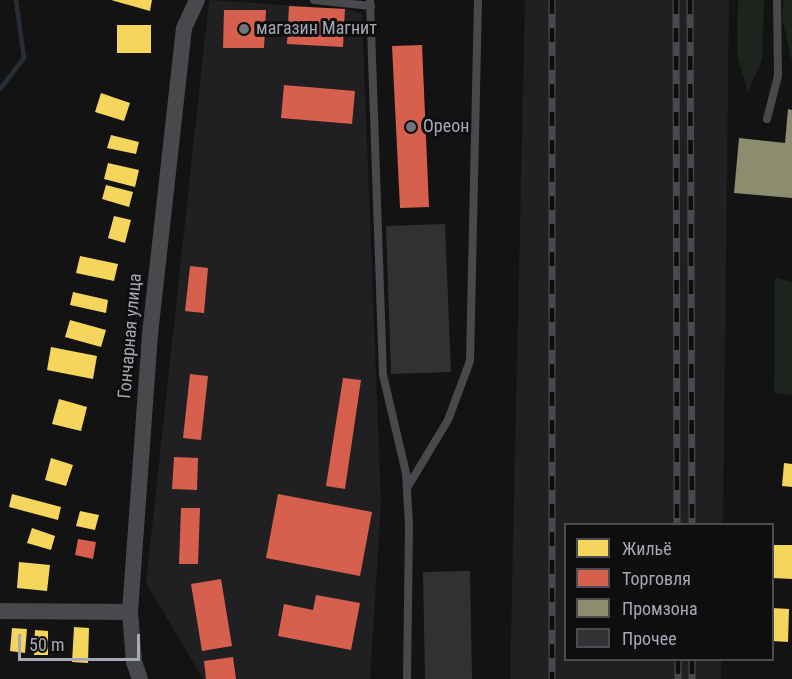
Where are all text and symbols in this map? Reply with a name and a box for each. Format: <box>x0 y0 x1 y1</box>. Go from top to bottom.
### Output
place label: магазин Магнит <box>256 18 377 40</box>
marker: магазин Магнит <box>237 22 251 36</box>
place label: Ореон <box>423 116 469 138</box>
marker: Ореон <box>404 120 418 134</box>
street label: Гончарная улица <box>115 272 147 400</box>
legend <box>564 523 774 661</box>
text: Жильё <box>622 538 672 559</box>
text: Торговля <box>622 568 691 589</box>
text: Промзона <box>622 598 698 619</box>
scale bar <box>21 622 142 660</box>
text: Прочее <box>622 628 677 649</box>
text: 50 m <box>29 634 64 655</box>

